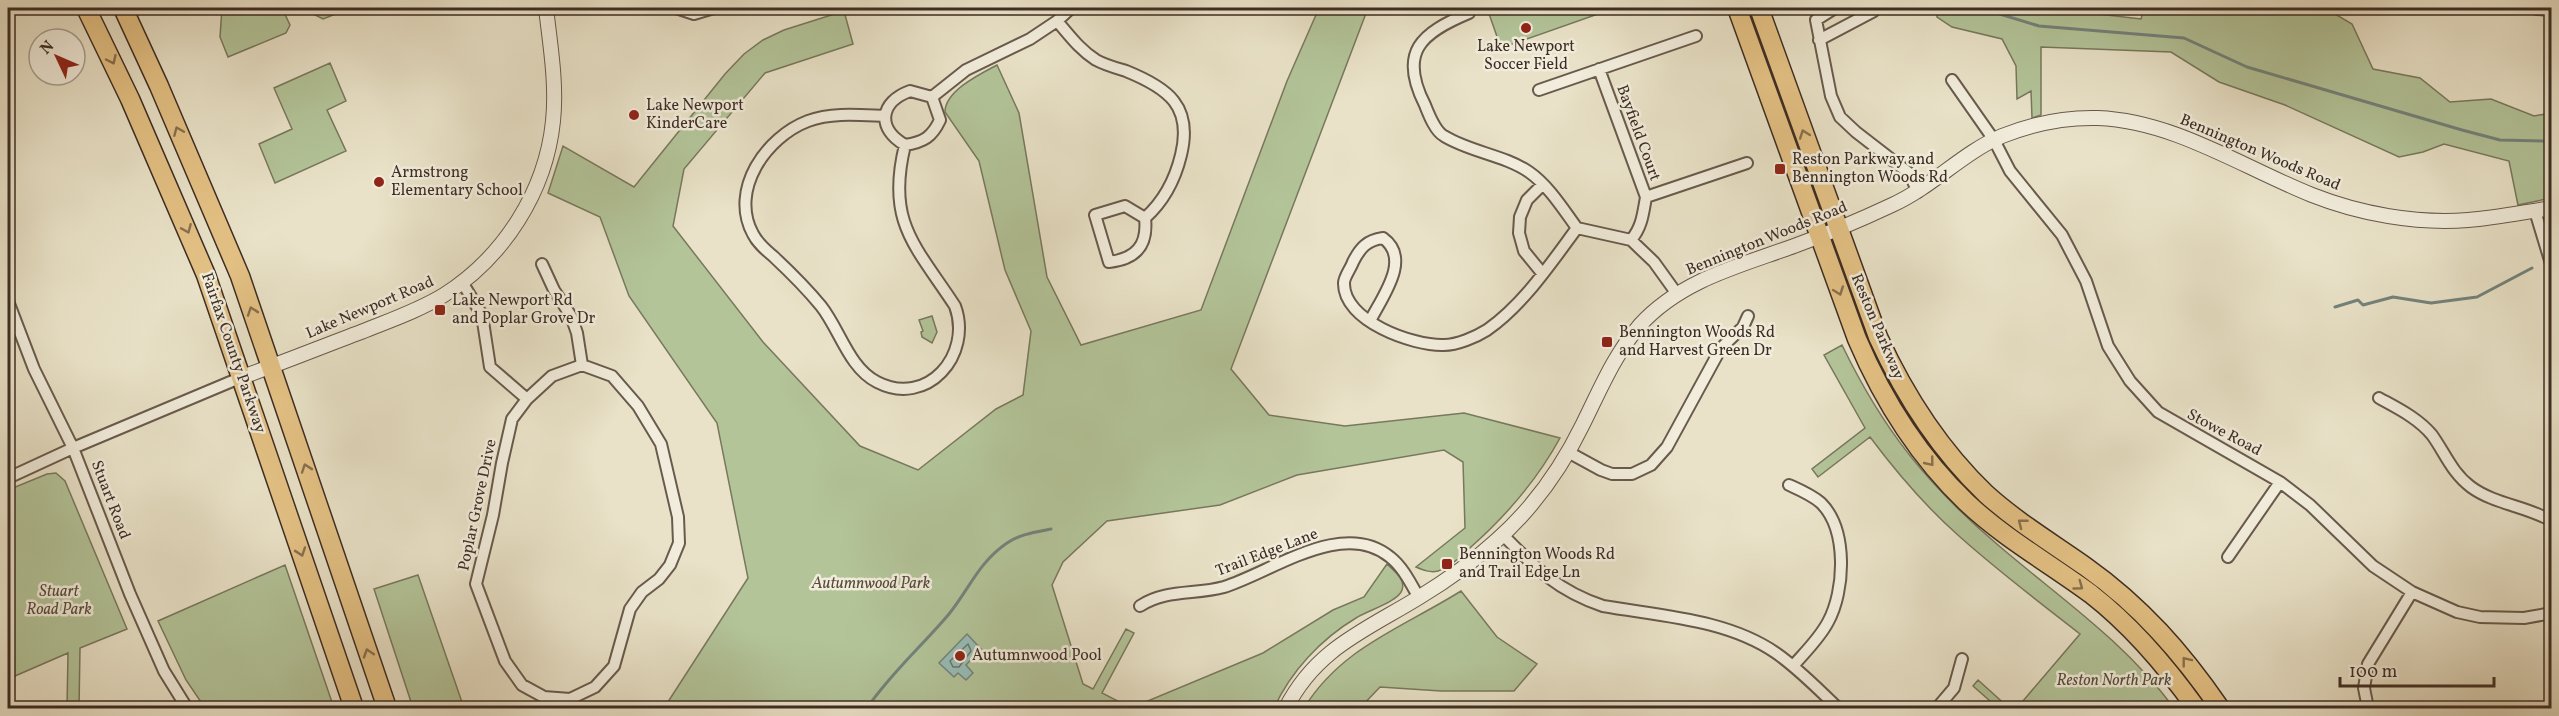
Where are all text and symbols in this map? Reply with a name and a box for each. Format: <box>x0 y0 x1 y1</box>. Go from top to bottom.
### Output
marker: Lake Newport Soccer Field <box>1519 21 1533 35</box>
north arrow <box>27 27 87 87</box>
text: N <box>36 36 60 60</box>
place label: Lake Newport Soccer Field <box>1477 36 1575 76</box>
one-way arrow <box>105 53 117 64</box>
street label: Bayfield Court <box>1610 82 1666 185</box>
place label: Lake Newport KinderCare <box>646 95 744 135</box>
marker: Lake Newport KinderCare <box>627 108 641 122</box>
street label: Bennington Woods Road <box>2176 109 2344 197</box>
one-way arrow <box>174 126 186 137</box>
one-way arrow <box>1799 129 1812 139</box>
place label: Reston Parkway and Bennington Woods Rd <box>1792 149 1948 189</box>
place label: Armstrong Elementary School <box>391 162 523 202</box>
marker: Reston Parkway and Bennington Woods Rd <box>1773 162 1787 176</box>
marker: Armstrong Elementary School <box>372 175 386 189</box>
street label: Bennington Woods Road <box>1683 197 1851 281</box>
one-way arrow <box>180 222 192 233</box>
street label: Fairfax County Parkway <box>195 270 271 436</box>
street label: Lake Newport Road <box>303 271 437 345</box>
street label: Reston Parkway <box>1845 271 1909 384</box>
one-way arrow <box>1832 285 1845 296</box>
place label: Lake Newport Rd and Poplar Grove Dr <box>452 290 595 330</box>
marker: Lake Newport Rd and Poplar Grove Dr <box>433 303 447 317</box>
one-way arrow <box>247 306 260 317</box>
place label: Bennington Woods Rd and Harvest Green Dr <box>1619 322 1775 362</box>
marker: Bennington Woods Rd and Harvest Green Dr <box>1600 335 1614 349</box>
street label: Stowe Road <box>2183 404 2265 462</box>
street label: Poplar Grove Drive <box>453 437 503 573</box>
one-way arrow <box>1922 455 1933 466</box>
street label: Stuart Road <box>85 457 135 543</box>
one-way arrow <box>301 463 314 474</box>
one-way arrow <box>2017 519 2028 530</box>
street label: Trail Edge Lane <box>1213 523 1321 583</box>
place label: Bennington Woods Rd and Trail Edge Ln <box>1459 544 1615 584</box>
one-way arrow <box>294 546 307 557</box>
marker: Bennington Woods Rd and Trail Edge Ln <box>1440 557 1454 571</box>
park label: Autumnwood Park <box>811 573 931 595</box>
one-way arrow <box>2073 579 2084 590</box>
park label: Stuart Road Park <box>26 581 92 621</box>
place label: Autumnwood Pool <box>972 645 1102 667</box>
one-way arrow <box>363 648 376 659</box>
marker: Autumnwood Pool <box>953 649 967 663</box>
scale bar <box>2340 650 2494 688</box>
one-way arrow <box>2182 657 2193 668</box>
text: 100 m <box>2349 660 2398 685</box>
park label: Reston North Park <box>2056 670 2172 692</box>

